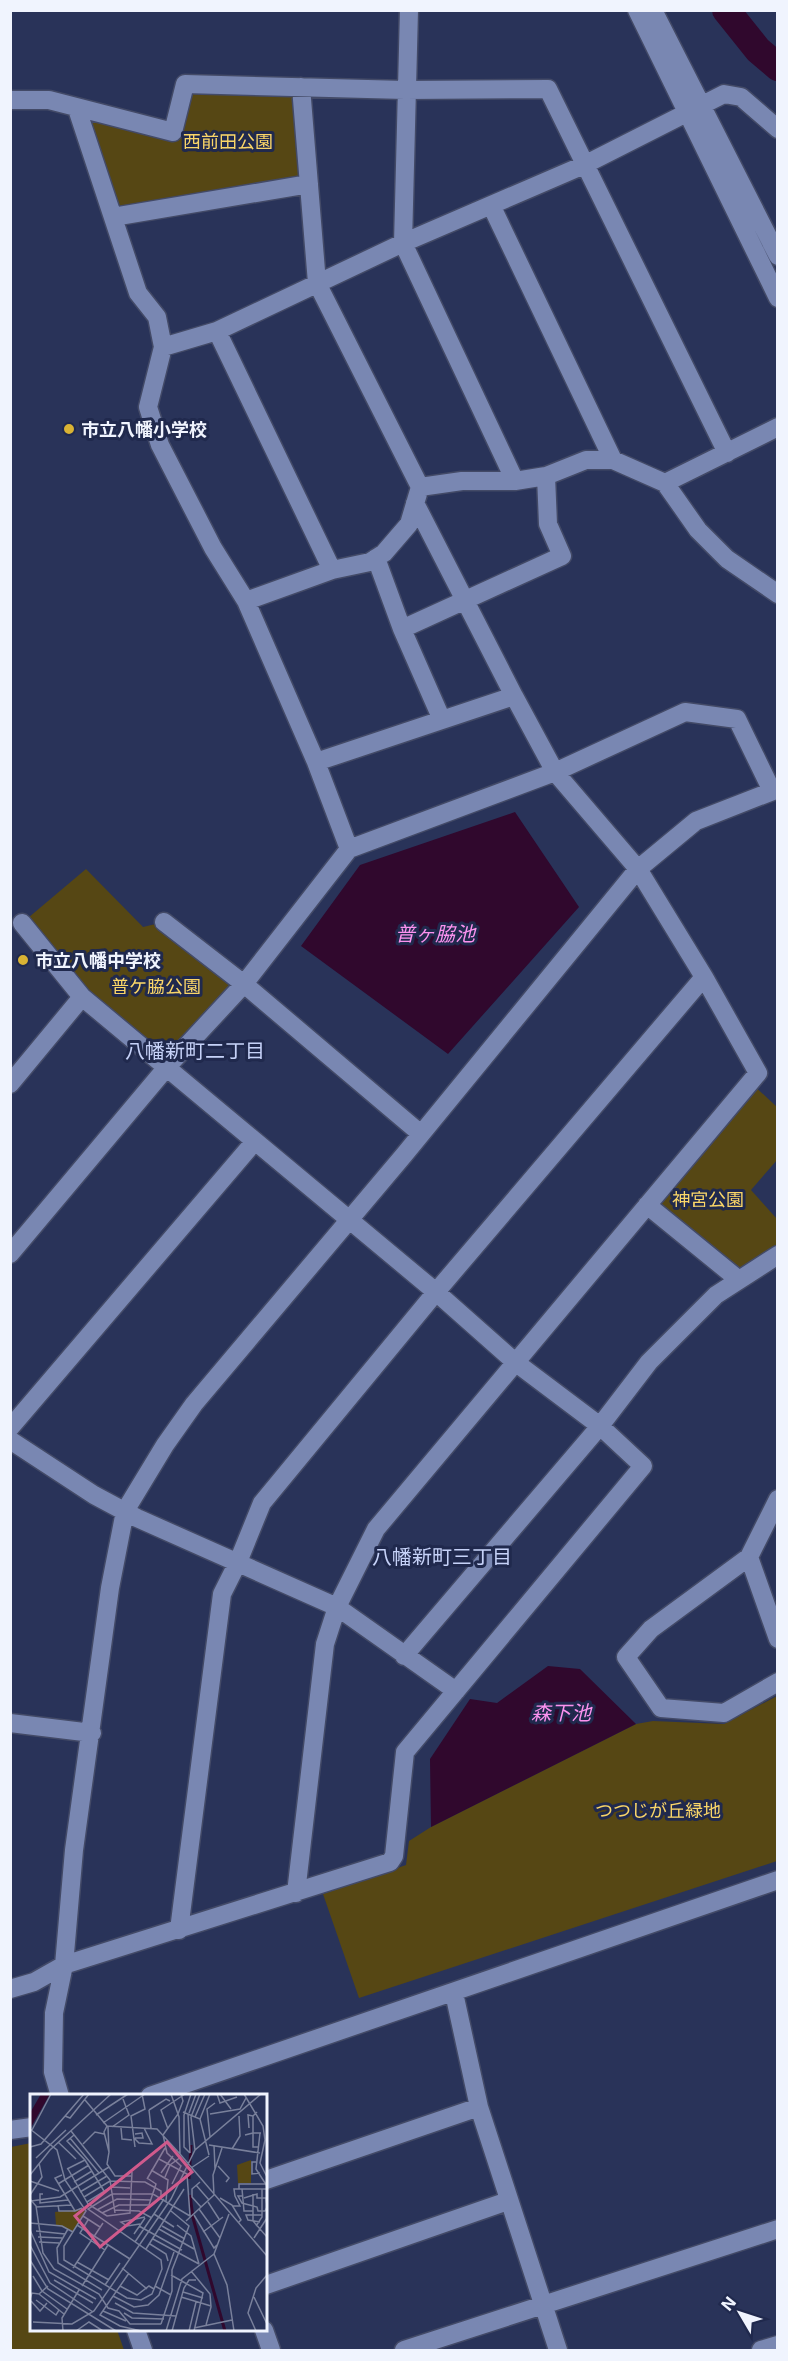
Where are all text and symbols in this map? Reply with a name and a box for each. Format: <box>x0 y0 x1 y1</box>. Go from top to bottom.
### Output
park label: 西前田公園 <box>183 131 273 152</box>
place label: 市立八幡小学校 <box>81 419 207 440</box>
marker: 市立八幡小学校 <box>62 422 76 436</box>
water label: 普ヶ脇池 <box>395 922 477 946</box>
place label: 市立八幡中学校 <box>35 950 161 971</box>
marker: 市立八幡中学校 <box>16 953 30 967</box>
park label: 普ケ脇公園 <box>111 976 201 997</box>
district label: 八幡新町二丁目 <box>125 1039 265 1063</box>
park label: 神宮公園 <box>672 1189 744 1210</box>
district label: 八幡新町三丁目 <box>372 1545 512 1569</box>
water label: 森下池 <box>531 1701 593 1725</box>
park label: つつじが丘緑地 <box>595 1800 721 1821</box>
inset map <box>30 2094 267 2331</box>
north arrow <box>710 2283 770 2343</box>
text: N <box>717 2293 740 2315</box>

